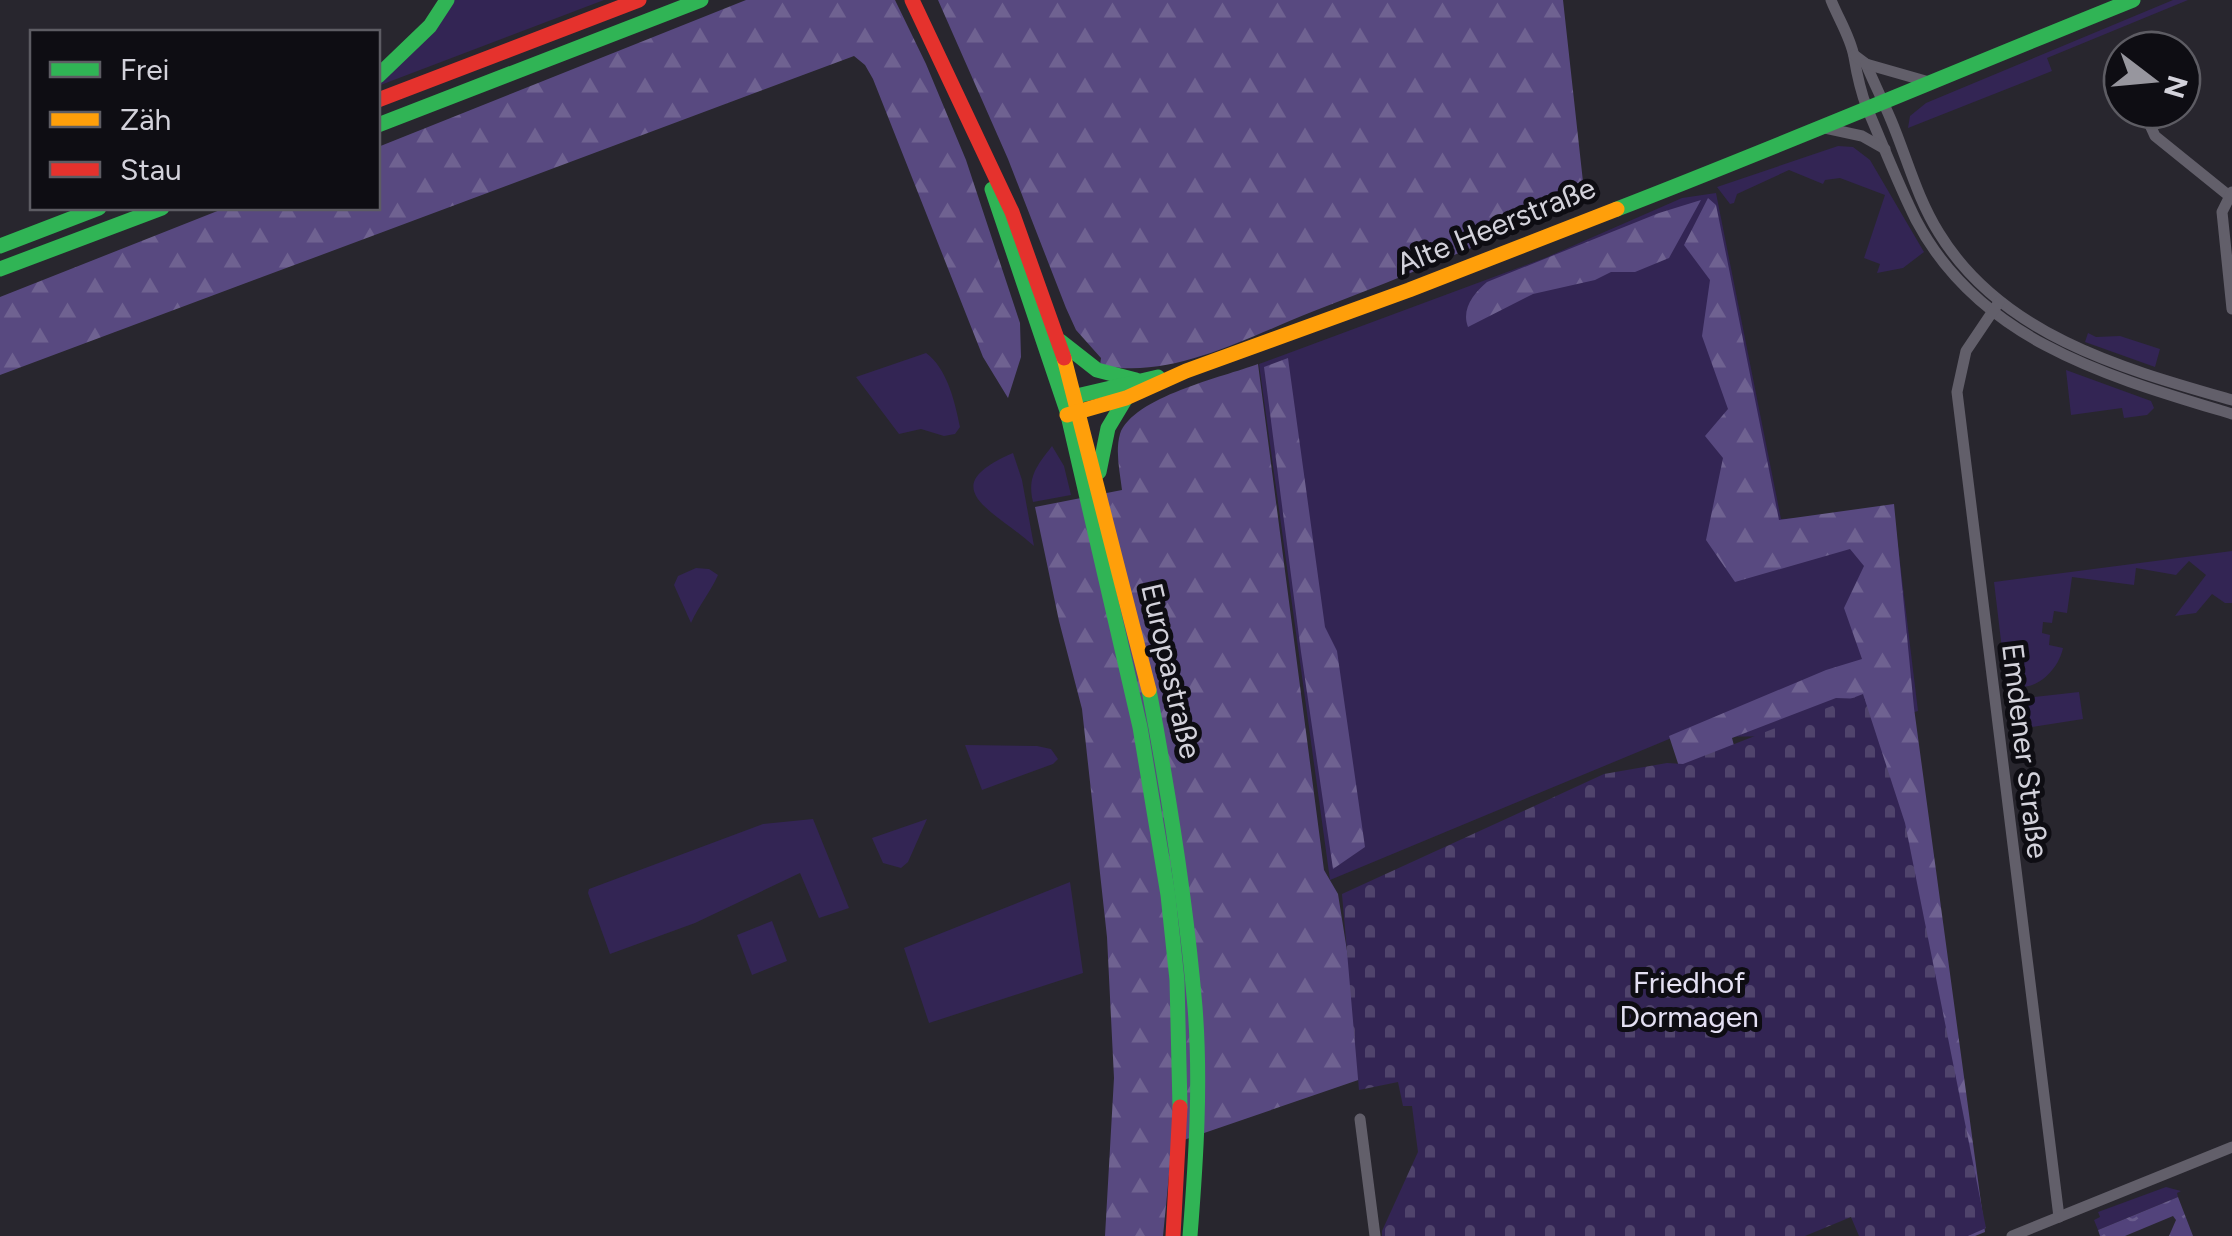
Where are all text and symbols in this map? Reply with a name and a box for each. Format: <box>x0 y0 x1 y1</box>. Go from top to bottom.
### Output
legend <box>30 30 380 210</box>
north arrow <box>2102 30 2202 130</box>
text: Frei <box>120 51 169 88</box>
text: N <box>2157 72 2195 102</box>
text: Zäh <box>120 101 171 138</box>
text: Stau <box>120 151 182 188</box>
street label: Alte Heerstraße <box>1391 169 1601 282</box>
street label: Europastraße <box>1133 579 1210 762</box>
street label: Emdener Straße <box>1994 641 2057 861</box>
park label: Friedhof Dormagen <box>1619 964 1759 1035</box>

